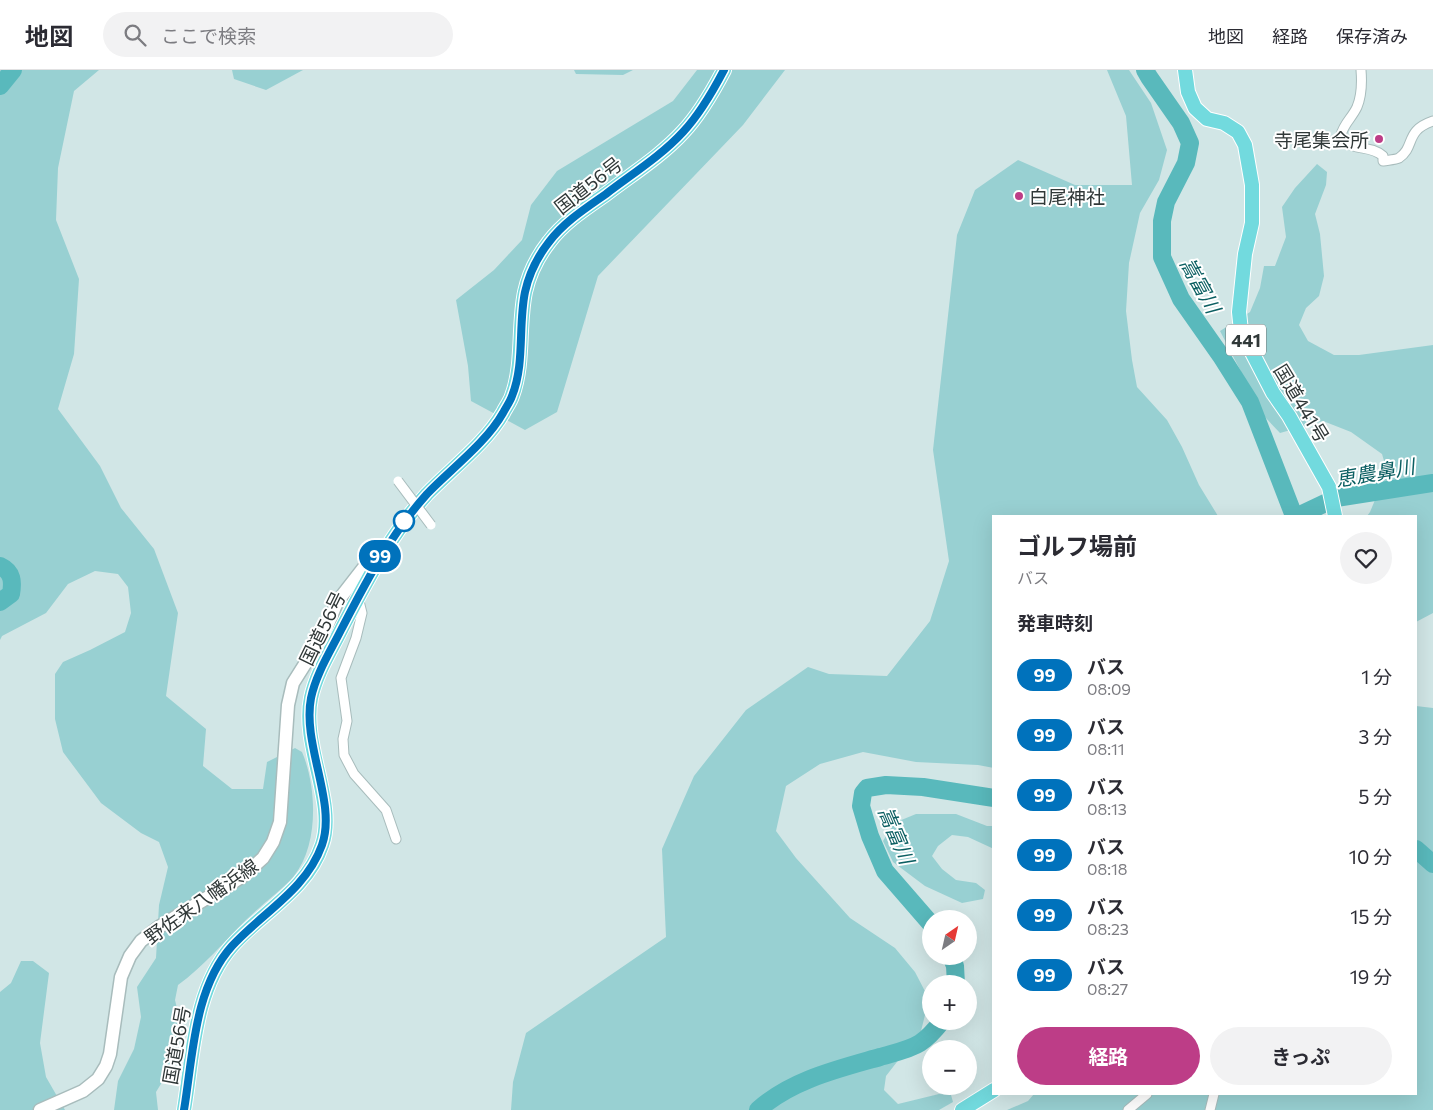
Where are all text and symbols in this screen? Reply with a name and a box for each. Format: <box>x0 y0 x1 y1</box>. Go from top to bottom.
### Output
search box <box>103 12 453 57</box>
text: 地図 <box>25 21 73 50</box>
icon: search <box>121 21 149 49</box>
text: ここで検索 <box>161 24 256 47</box>
text: 地図 <box>1208 25 1244 47</box>
text: 経路 <box>1272 25 1308 47</box>
text: 保存済み <box>1336 25 1408 47</box>
place label: 寺尾集会所 <box>1274 128 1369 151</box>
marker: 寺尾集会所 <box>1373 133 1385 145</box>
street label: 国道56号 <box>550 151 626 219</box>
place label: 白尾神社 <box>1029 185 1105 208</box>
marker: 白尾神社 <box>1013 190 1025 202</box>
water label: 嵩富川 <box>1176 253 1227 319</box>
road number: 441 <box>1226 324 1266 356</box>
street label: 国道441号 <box>1270 360 1334 446</box>
water label: 恵農鼻川 <box>1334 453 1418 491</box>
unlabelled marker <box>393 510 415 532</box>
text: ゴルフ場前 <box>1017 531 1137 560</box>
button: heart <box>1340 532 1392 584</box>
line badge: 99 <box>358 540 402 572</box>
text: 99 <box>369 545 391 567</box>
text: バス <box>1017 568 1049 587</box>
street label: 国道56号 <box>294 587 350 669</box>
text: 発車時刻 <box>1017 611 1093 634</box>
text: バス <box>1087 655 1125 678</box>
text: 99 <box>1033 664 1056 686</box>
text: 1 分 <box>1361 665 1392 688</box>
text: 08:09 <box>1087 679 1131 698</box>
text: バス <box>1087 715 1125 738</box>
text: 99 <box>1033 724 1056 746</box>
text: 3 分 <box>1359 725 1392 748</box>
text: 08:11 <box>1087 739 1125 758</box>
text: バス <box>1087 775 1125 798</box>
text: 99 <box>1033 784 1056 806</box>
text: 5 分 <box>1358 785 1392 808</box>
text: 08:13 <box>1087 799 1127 818</box>
water label: 嵩富川 <box>874 803 921 869</box>
text: バス <box>1087 835 1125 858</box>
text: 99 <box>1033 844 1056 866</box>
text: 10 分 <box>1349 845 1392 868</box>
street label: 野佐来八幡浜線 <box>140 853 262 949</box>
text: 08:18 <box>1087 859 1127 878</box>
text: バス <box>1087 895 1125 918</box>
text: 99 <box>1033 904 1056 926</box>
text: 15 分 <box>1350 905 1392 928</box>
north arrow <box>922 910 978 965</box>
map controls <box>922 910 977 1095</box>
text: 08:23 <box>1087 919 1129 938</box>
text: バス <box>1087 955 1125 978</box>
text: 99 <box>1033 964 1056 986</box>
text: 19 分 <box>1350 965 1392 988</box>
button: + <box>922 975 977 1030</box>
text: 08:27 <box>1087 979 1128 998</box>
street label: 国道56号 <box>158 1004 194 1086</box>
button: 経路 <box>1017 1027 1200 1085</box>
button: きっぷ <box>1210 1027 1392 1085</box>
button: − <box>922 1040 977 1095</box>

